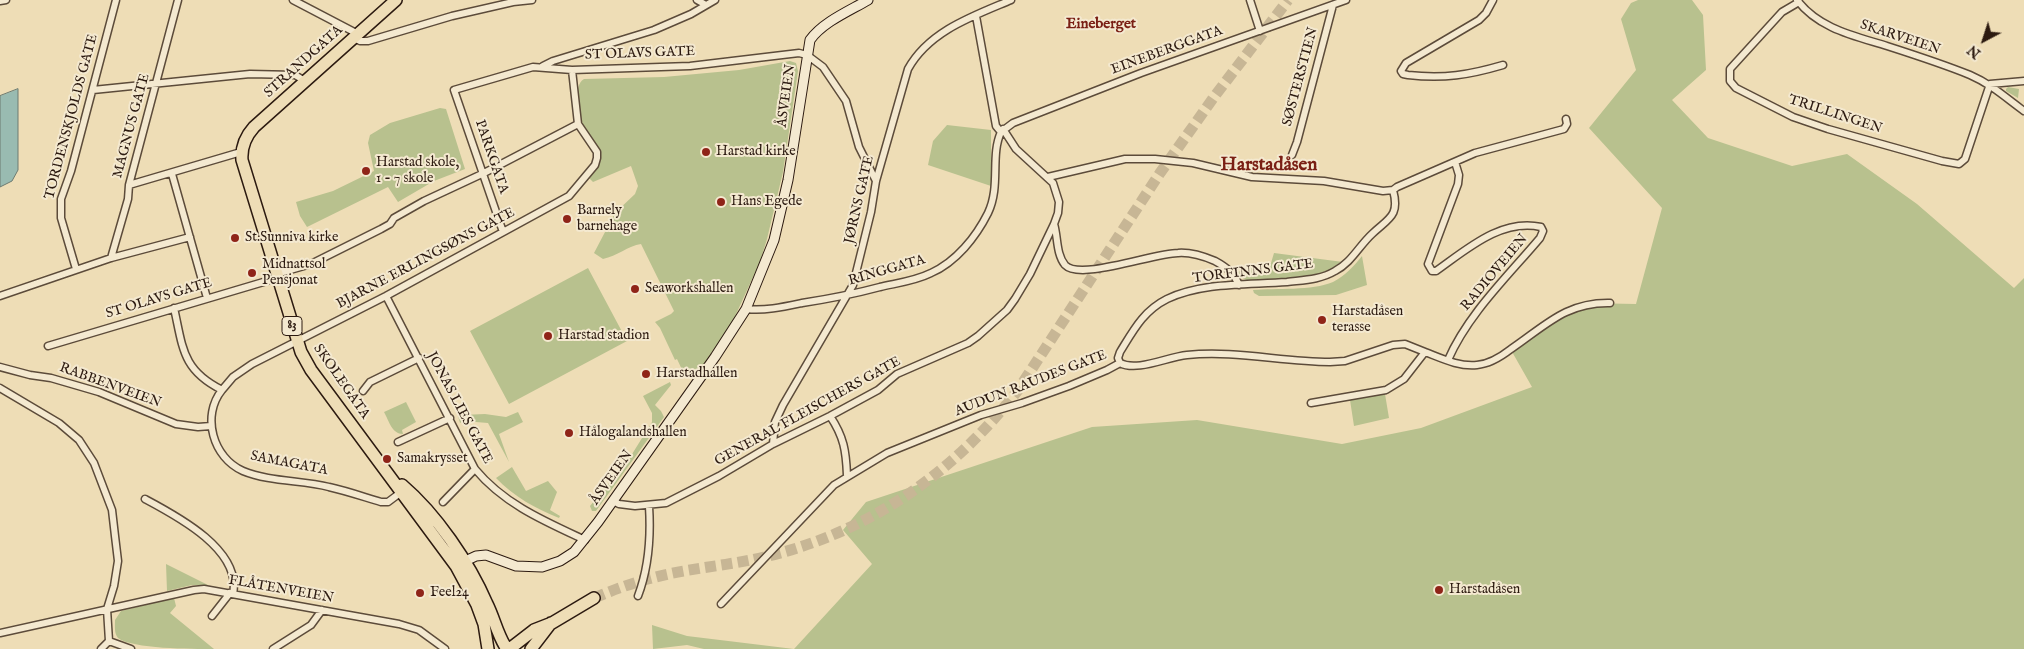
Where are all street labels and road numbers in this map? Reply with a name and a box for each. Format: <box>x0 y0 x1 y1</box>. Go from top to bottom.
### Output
street label: SKARVEIEN <box>1858 17 1942 59</box>
street label: STRANDGATA <box>261 22 347 102</box>
street label: EINEBERGGATA <box>1109 23 1225 79</box>
street label: SØSTERSTIEN <box>1280 26 1322 128</box>
street label: TORDENSKJOLDS GATE <box>42 32 102 202</box>
street label: ST OLAVS GATE <box>585 44 695 64</box>
street label: ÅSVEIEN <box>774 63 800 129</box>
street label: MAGNUS GATE <box>110 72 154 180</box>
street label: TRILLINGEN <box>1786 92 1884 138</box>
street label: PARKGATA <box>471 118 511 196</box>
street label: JØRNS GATE <box>842 154 878 246</box>
street label: BJARNE ERLINGSØNS GATE <box>334 205 518 313</box>
street label: RADIOVEIEN <box>1458 231 1532 315</box>
street label: RINGGATA <box>847 252 927 290</box>
street label: TORFINNS GATE <box>1192 256 1314 288</box>
street label: ST OLAVS GATE <box>104 275 214 323</box>
road number: 83 <box>282 316 302 336</box>
street label: SKOLEGATA <box>309 341 373 423</box>
street label: AUDUN RAUDES GATE <box>953 347 1109 421</box>
street label: JONAS LIES GATE <box>422 349 496 467</box>
street label: GENERAL FLEISCHERS GATE <box>712 354 904 470</box>
street label: RABBENVEIEN <box>57 360 163 412</box>
street label: ÅSVEIEN <box>587 447 637 509</box>
street label: SAMAGATA <box>249 448 329 480</box>
street label: FLÅTENVEIEN <box>227 572 335 608</box>

